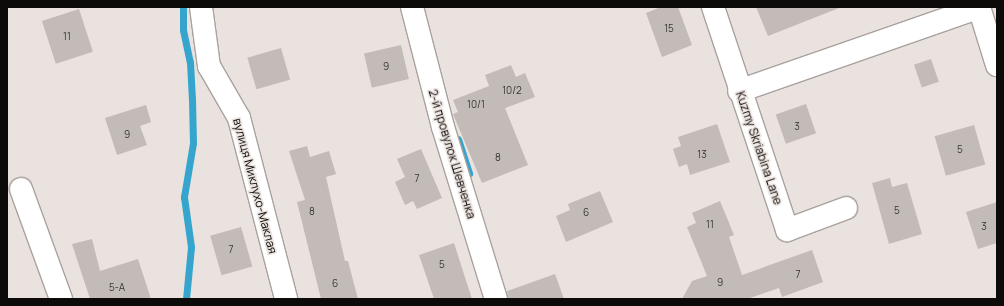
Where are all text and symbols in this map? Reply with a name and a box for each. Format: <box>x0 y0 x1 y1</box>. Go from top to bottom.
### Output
house number: 15 <box>664 23 674 35</box>
house number: 11 <box>63 31 71 43</box>
house number: 9 <box>383 61 389 73</box>
house number: 10/2 <box>502 85 522 97</box>
street label: 2-й провулок Шевченка <box>425 88 479 220</box>
street label: Kuzmy Skriabina Lane <box>733 89 785 207</box>
house number: 10/1 <box>467 99 485 111</box>
street label: вулиця Миклухо-Маклая <box>230 117 280 255</box>
house number: 3 <box>794 121 800 133</box>
house number: 9 <box>124 129 130 141</box>
house number: 5 <box>957 144 963 156</box>
house number: 13 <box>697 149 707 161</box>
house number: 8 <box>495 152 501 164</box>
house number: 7 <box>414 173 420 185</box>
house number: 5 <box>894 205 900 217</box>
house number: 8 <box>309 206 315 218</box>
house number: 6 <box>583 207 589 219</box>
house number: 11 <box>706 219 714 231</box>
house number: 3 <box>981 221 987 233</box>
house number: 7 <box>228 244 234 256</box>
house number: 5 <box>439 259 445 271</box>
house number: 7 <box>795 269 801 281</box>
house number: 9 <box>717 277 723 289</box>
house number: 6 <box>332 278 338 290</box>
house number: 5-А <box>109 282 125 294</box>

